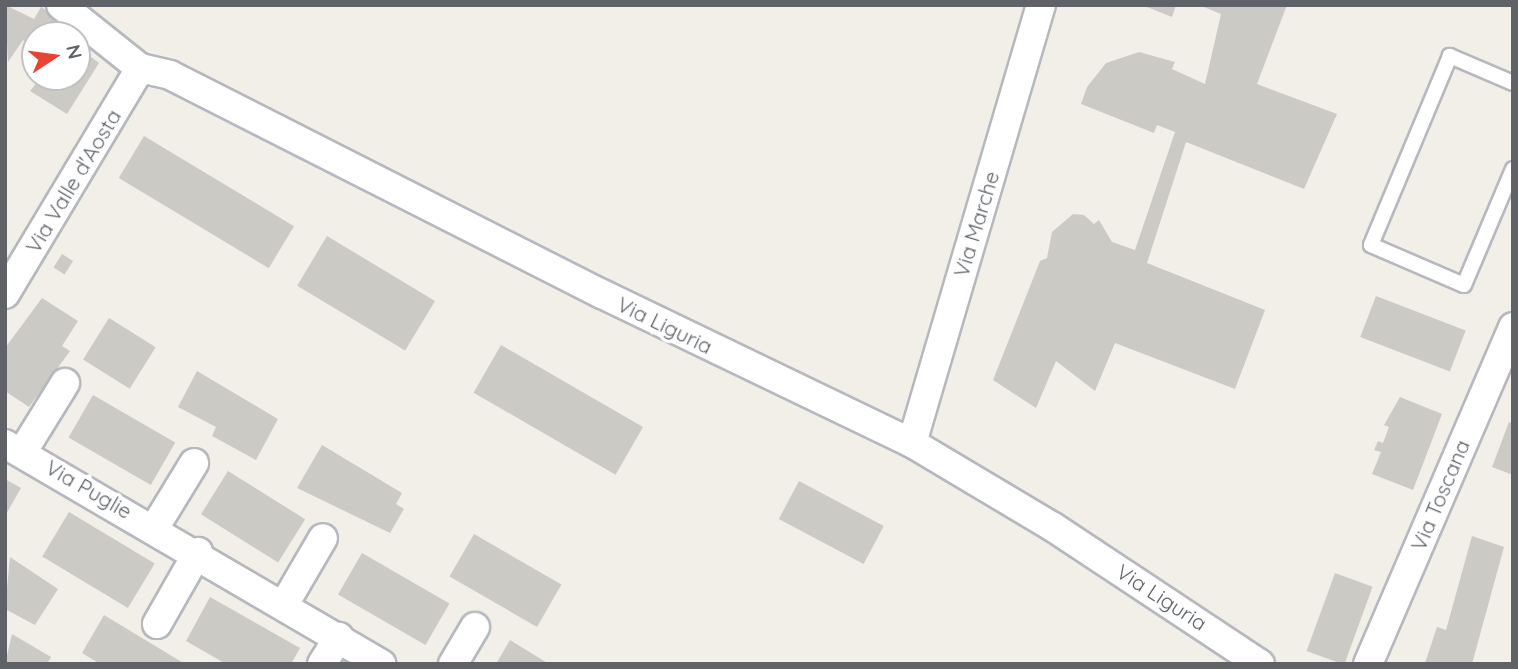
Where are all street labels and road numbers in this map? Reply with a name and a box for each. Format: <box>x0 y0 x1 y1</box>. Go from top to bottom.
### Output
street label: Via Valle d'Aosta <box>20 105 126 257</box>
street label: Via Marche <box>948 168 1004 280</box>
street label: Via Liguria <box>613 291 717 359</box>
street label: Via Toscana <box>1405 436 1475 554</box>
street label: Via Puglie <box>41 454 137 524</box>
street label: Via Liguria <box>1112 558 1212 636</box>

